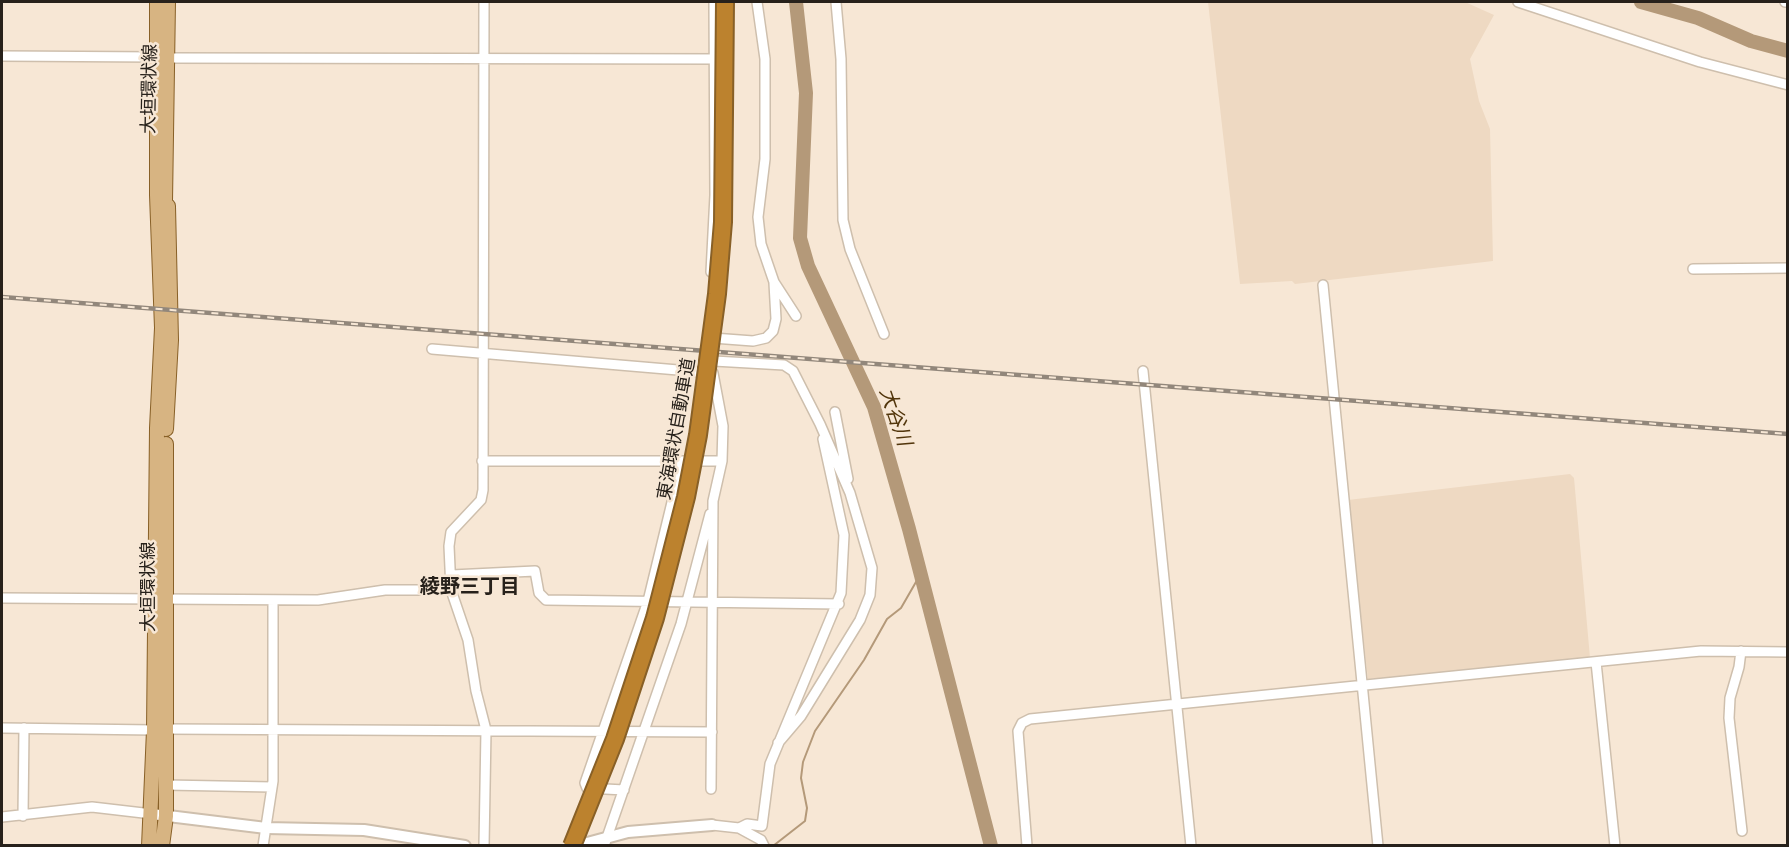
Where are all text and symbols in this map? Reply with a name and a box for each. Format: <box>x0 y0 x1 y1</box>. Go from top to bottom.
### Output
street label: 大垣環状線 <box>138 44 162 134</box>
street label: 東海環状自動車道 <box>654 356 700 502</box>
water label: 大谷川 <box>874 385 916 449</box>
street label: 大垣環状線 <box>138 542 160 632</box>
district label: 綾野三丁目 <box>420 575 520 599</box>

